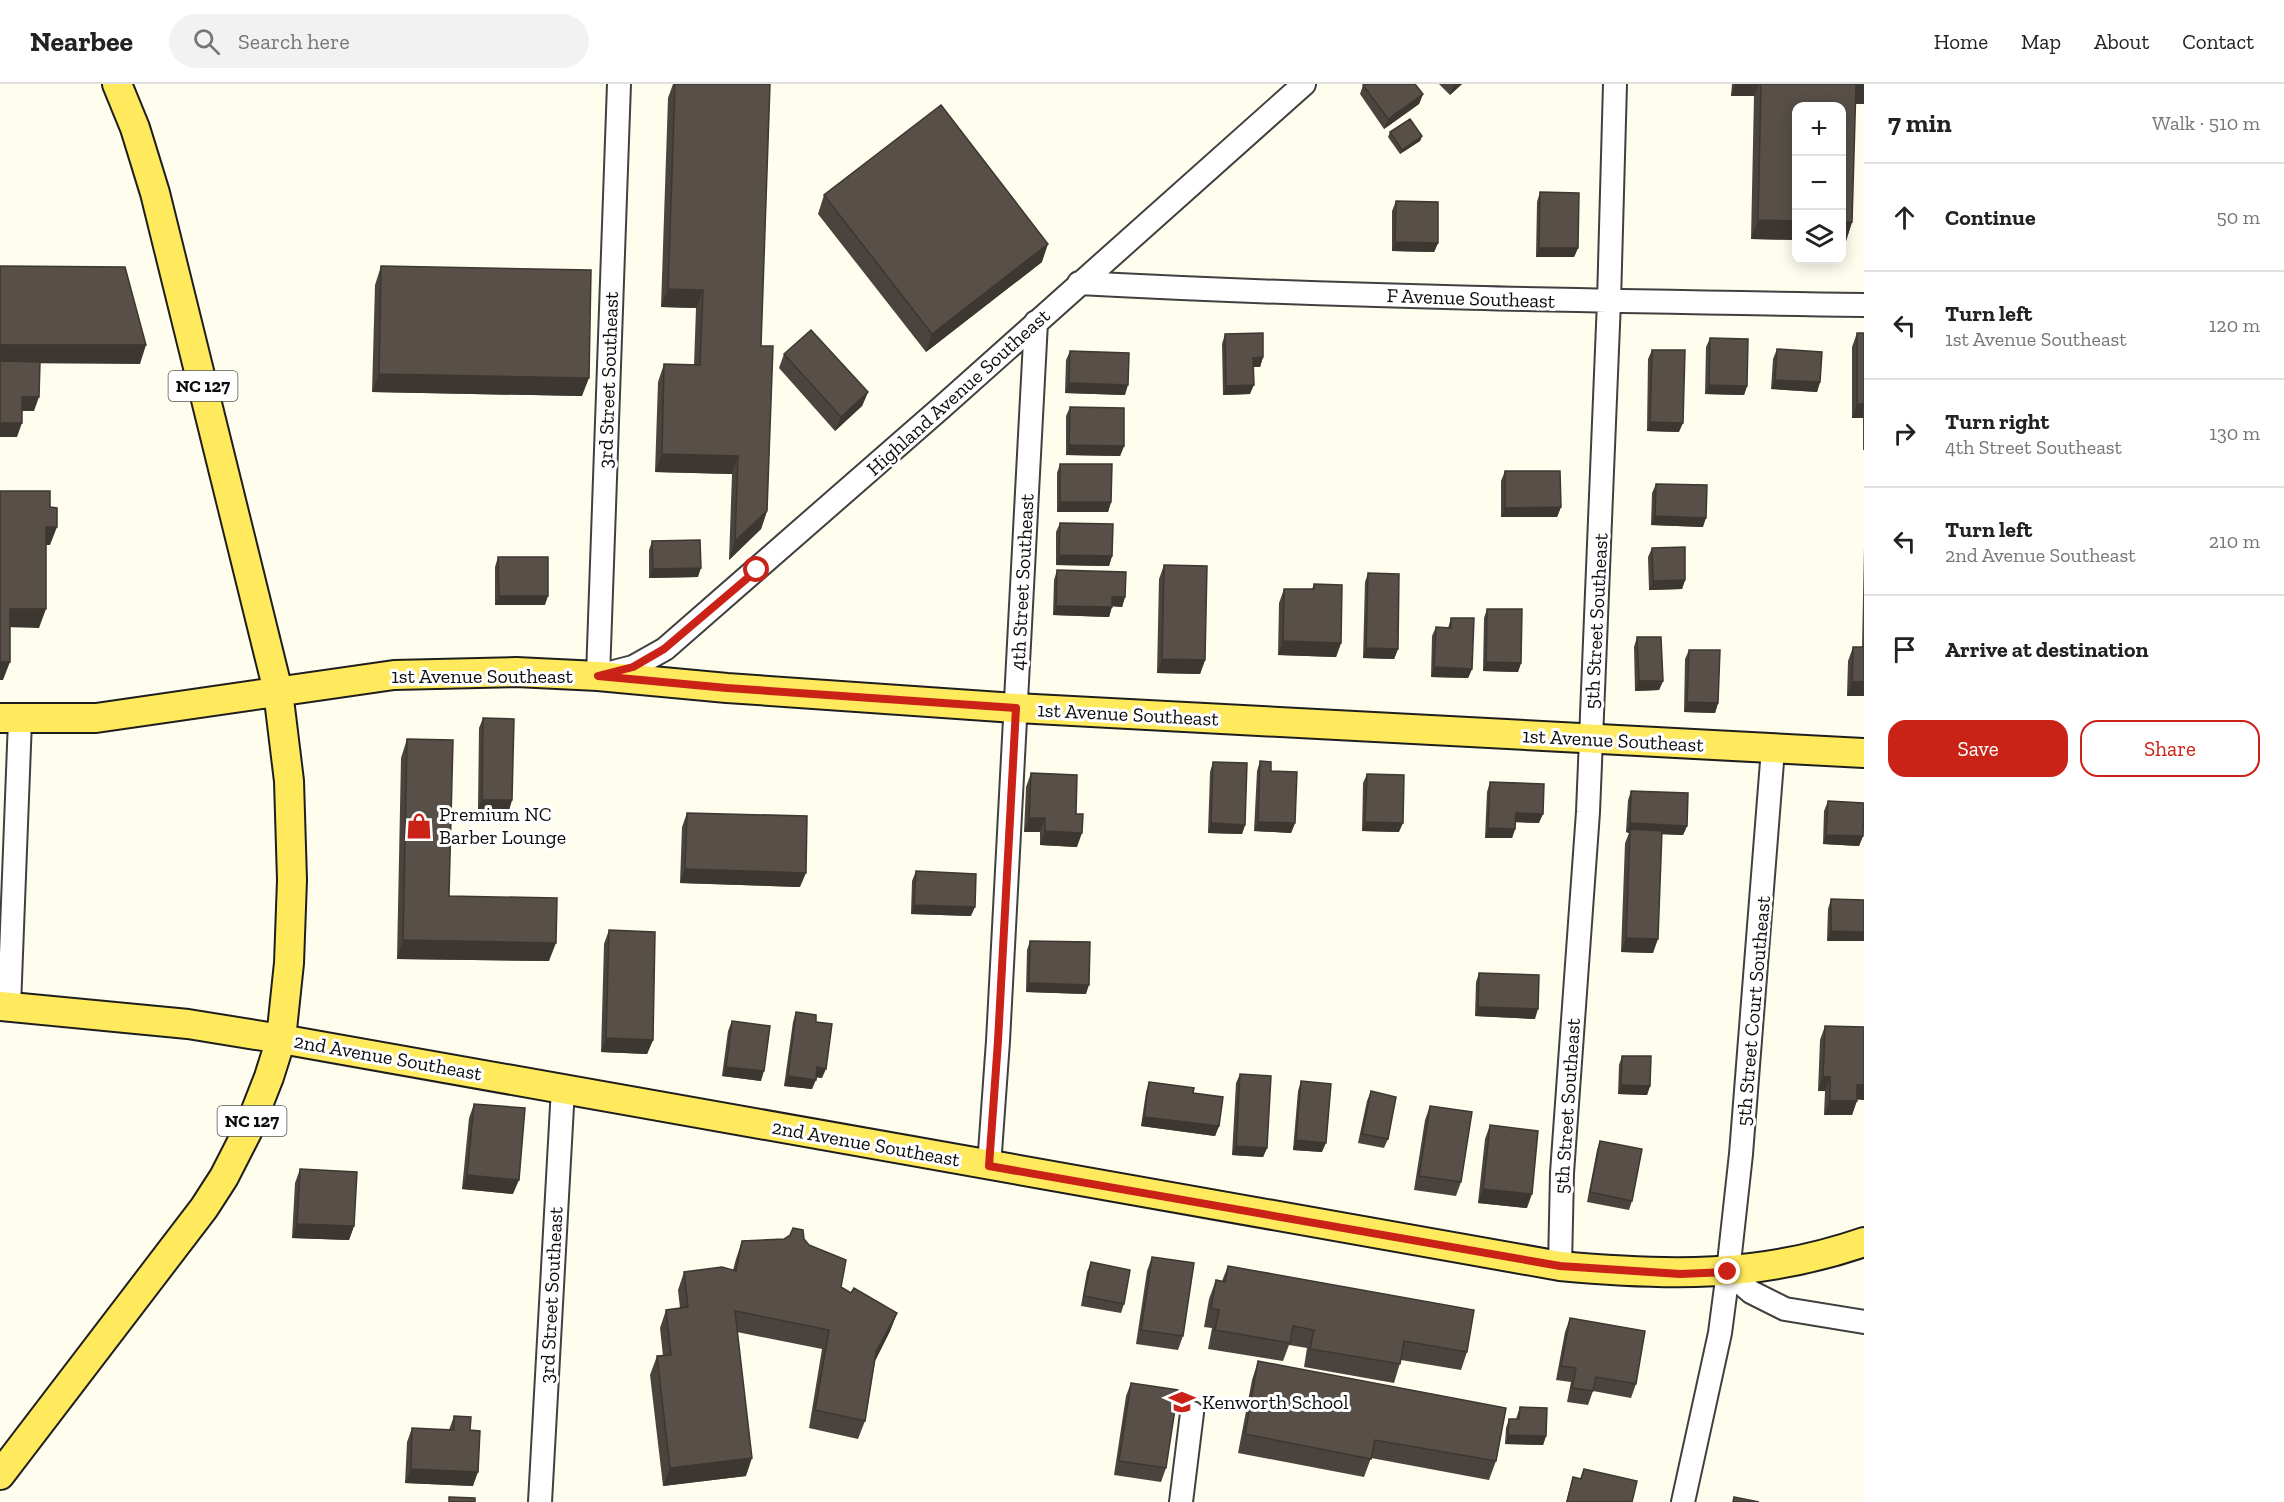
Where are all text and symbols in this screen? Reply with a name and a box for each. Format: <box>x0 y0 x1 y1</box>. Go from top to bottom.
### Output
search box <box>169 14 589 68</box>
text: Nearbee <box>30 25 133 58</box>
icon: search <box>190 25 223 58</box>
text: Search here <box>238 28 350 55</box>
text: Home <box>1934 29 1988 54</box>
text: Map <box>2021 29 2061 54</box>
text: About <box>2094 29 2149 54</box>
text: Contact <box>2182 29 2254 54</box>
map controls <box>1792 102 1846 264</box>
button: + <box>1792 102 1846 156</box>
text: 7 min <box>1888 107 1952 139</box>
text: Walk · 510 m <box>2152 111 2260 135</box>
button: − <box>1792 156 1846 210</box>
icon: ahead <box>1888 201 1921 234</box>
text: Continue <box>1945 204 2036 231</box>
text: 50 m <box>2216 205 2260 229</box>
button: layers <box>1792 210 1846 264</box>
street label: F Avenue Southeast <box>1386 283 1556 313</box>
street label: 3rd Street Southeast <box>593 291 623 469</box>
text: Turn left <box>1945 300 2032 327</box>
street label: Highland Avenue Southeast <box>861 303 1055 481</box>
icon: left <box>1888 309 1921 342</box>
text: 120 m <box>2209 313 2260 337</box>
text: 1st Avenue Southeast <box>1945 327 2127 351</box>
road number: NC 127 <box>168 371 238 401</box>
text: Turn right <box>1945 408 2049 435</box>
icon: right <box>1888 417 1921 450</box>
text: 130 m <box>2209 421 2260 445</box>
text: 4th Street Southeast <box>1945 435 2122 459</box>
street label: 4th Street Southeast <box>1005 492 1039 671</box>
text: Turn left <box>1945 516 2032 543</box>
icon: left <box>1888 525 1921 558</box>
text: 210 m <box>2209 529 2260 553</box>
street label: 5th Street Southeast <box>1579 532 1613 710</box>
text: 2nd Avenue Southeast <box>1945 543 2136 567</box>
route start <box>743 556 769 582</box>
icon: arrive <box>1888 633 1921 666</box>
text: Arrive at destination <box>1945 636 2148 663</box>
street label: 1st Avenue Southeast <box>391 664 573 688</box>
street label: 1st Avenue Southeast <box>1037 697 1220 731</box>
button: Save <box>1888 720 2068 777</box>
button: Share <box>2080 720 2260 777</box>
street label: 1st Avenue Southeast <box>1522 723 1705 757</box>
place label: Premium NC Barber Lounge <box>439 802 566 849</box>
shop icon: Premium NC Barber Lounge <box>404 811 434 841</box>
street label: 5th Street Court Southeast <box>1731 894 1775 1127</box>
street label: 5th Street Southeast <box>1549 1017 1585 1195</box>
street label: 2nd Avenue Southeast <box>292 1029 484 1085</box>
road number: NC 127 <box>218 1106 286 1136</box>
street label: 2nd Avenue Southeast <box>770 1115 962 1171</box>
street label: 3rd Street Southeast <box>534 1205 568 1384</box>
route end <box>1714 1258 1740 1284</box>
school or university icon: Kenworth School <box>1167 1387 1197 1417</box>
place label: Kenworth School <box>1202 1390 1349 1414</box>

